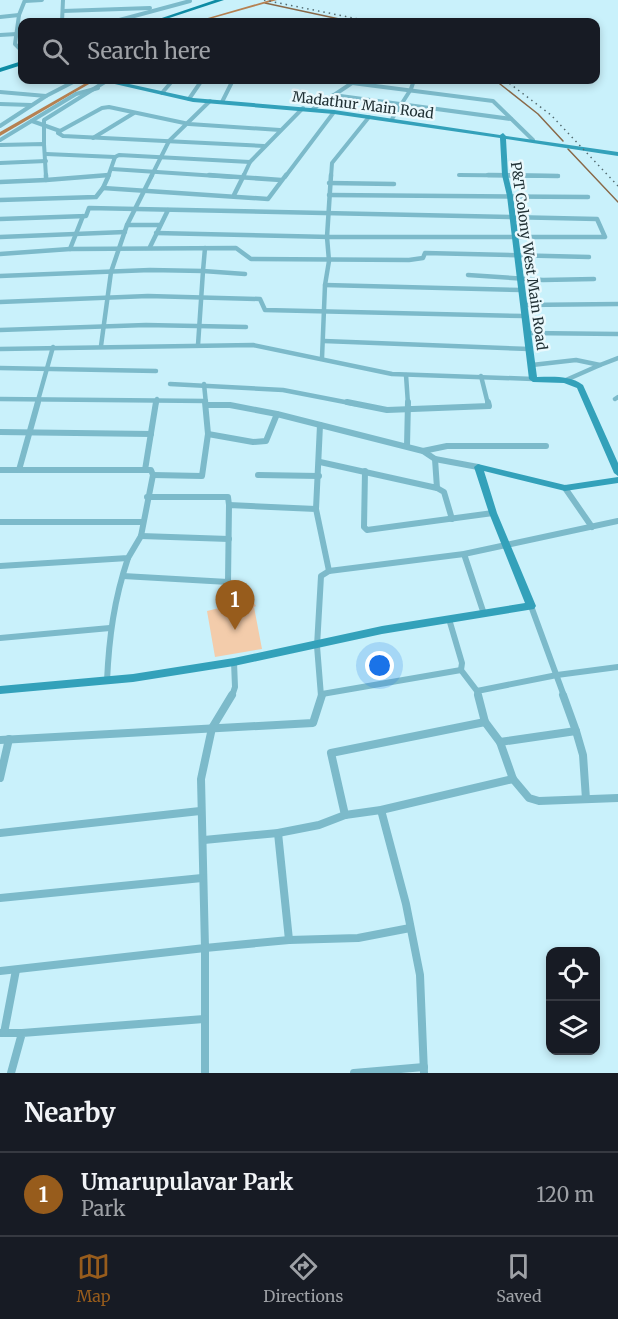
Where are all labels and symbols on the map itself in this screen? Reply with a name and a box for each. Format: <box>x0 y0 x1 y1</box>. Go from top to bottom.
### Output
street label: Madathur Main Road <box>291 87 435 123</box>
street label: P&T Colony West Main Road <box>507 161 551 352</box>
pin: 1 <box>216 580 254 630</box>
your location <box>365 651 394 680</box>

